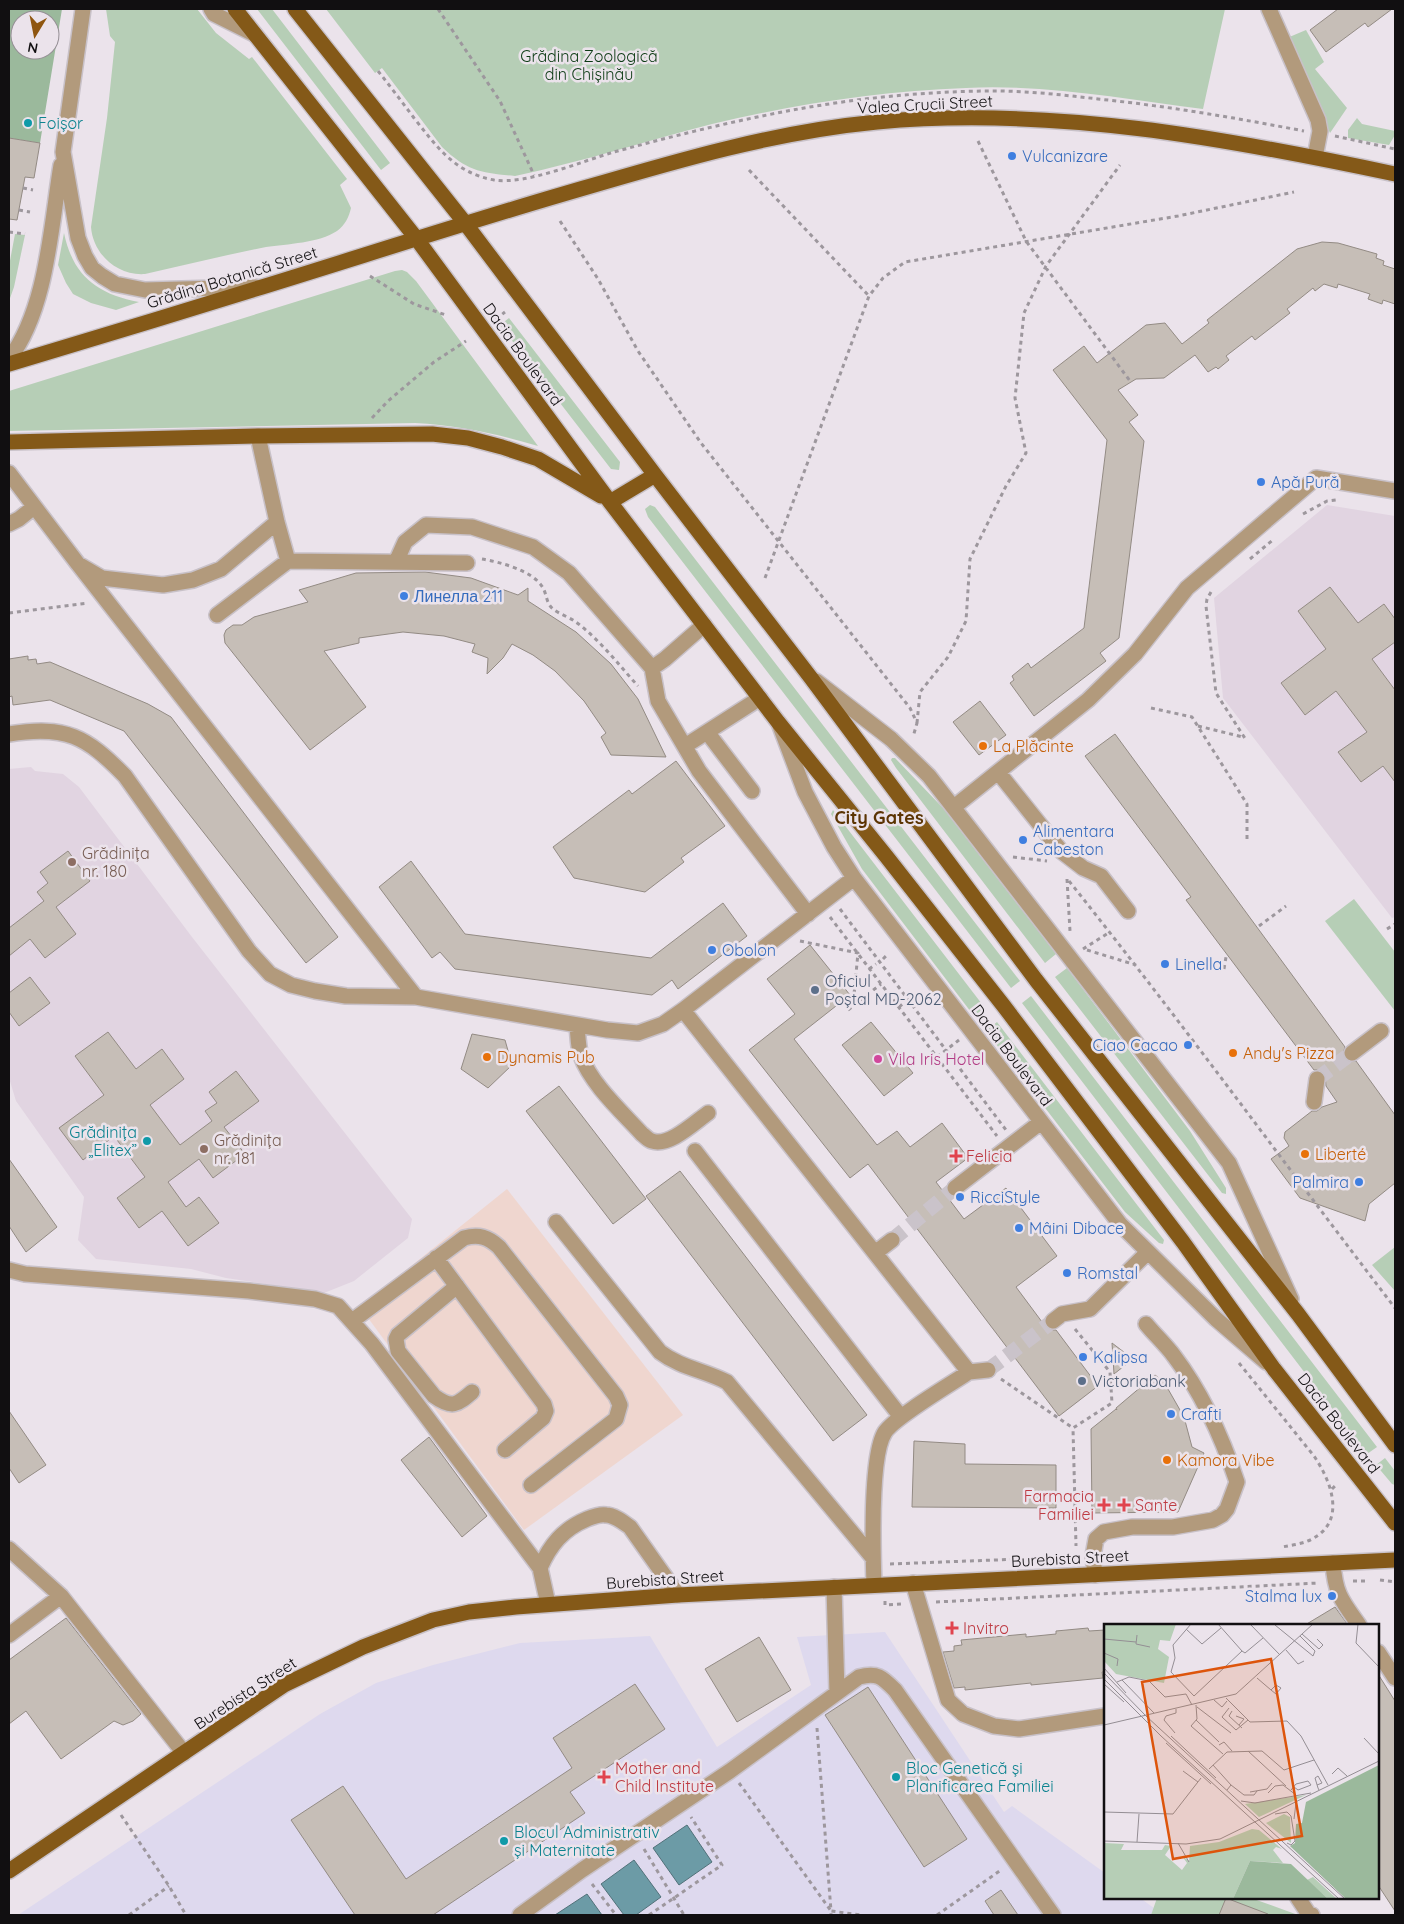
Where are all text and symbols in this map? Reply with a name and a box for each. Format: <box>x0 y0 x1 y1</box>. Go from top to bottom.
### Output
north arrow <box>10 10 60 60</box>
text: N <box>26 38 39 58</box>
park label: Grădina Zoologică din Chișinău <box>520 46 658 84</box>
street label: Valea Crucii Street <box>857 90 993 118</box>
place label: Foișor <box>38 113 83 133</box>
marker: Foișor <box>22 117 34 129</box>
place label: Vulcanizare <box>1022 146 1108 166</box>
marker: Vulcanizare <box>1006 150 1018 162</box>
street label: Grădina Botanică Street <box>144 242 320 312</box>
street label: Dacia Boulevard <box>479 299 567 409</box>
place label: Apă Pură <box>1271 472 1339 492</box>
marker: Apă Pură <box>1255 476 1267 488</box>
place label: Линелла 211 <box>414 586 503 606</box>
marker: Линелла 211 <box>398 590 410 602</box>
place label: La Plăcinte <box>993 736 1074 756</box>
marker: La Plăcinte <box>977 740 989 752</box>
district label: City Gates <box>834 806 924 829</box>
place label: Alimentara Cabeston <box>1033 821 1114 859</box>
marker: Alimentara Cabeston <box>1017 834 1029 846</box>
place label: Grădinița nr. 180 <box>82 843 150 881</box>
marker: Grădinița nr. 180 <box>66 856 78 868</box>
place label: Obolon <box>722 940 776 960</box>
marker: Obolon <box>706 944 718 956</box>
place label: Linella <box>1175 954 1222 974</box>
marker: Linella <box>1159 958 1171 970</box>
place label: Oficiul Poștal MD-2062 <box>825 971 942 1009</box>
marker: Oficiul Poștal MD-2062 <box>809 984 821 996</box>
street label: Dacia Boulevard <box>967 1000 1057 1110</box>
place label: Ciao Cacao <box>1093 1035 1178 1055</box>
marker: Ciao Cacao <box>1182 1039 1194 1051</box>
place label: Andy's Pizza <box>1243 1043 1334 1063</box>
place label: Dynamis Pub <box>497 1047 595 1067</box>
marker: Andy's Pizza <box>1227 1047 1239 1059</box>
place label: Vila Iris Hotel <box>888 1049 985 1069</box>
marker: Dynamis Pub <box>481 1051 493 1063</box>
marker: Vila Iris Hotel <box>872 1053 884 1065</box>
place label: Grădinița „Elitex” <box>69 1122 137 1160</box>
place label: Grădinița nr. 181 <box>214 1130 282 1168</box>
marker: Grădinița „Elitex” <box>141 1135 153 1147</box>
marker: Grădinița nr. 181 <box>198 1143 210 1155</box>
place label: Liberté <box>1315 1144 1366 1164</box>
place label: Felicia <box>966 1146 1012 1166</box>
marker: Liberté <box>1299 1148 1311 1160</box>
marker: Felicia <box>950 1150 962 1162</box>
place label: Palmira <box>1292 1172 1349 1192</box>
marker: Palmira <box>1353 1176 1365 1188</box>
place label: RicciStyle <box>970 1187 1040 1207</box>
marker: RicciStyle <box>954 1191 966 1203</box>
place label: Mâini Dibace <box>1029 1218 1124 1238</box>
marker: Mâini Dibace <box>1013 1222 1025 1234</box>
place label: Romstal <box>1077 1263 1138 1283</box>
marker: Romstal <box>1061 1267 1073 1279</box>
place label: Kalipsa <box>1093 1347 1148 1367</box>
marker: Kalipsa <box>1077 1351 1089 1363</box>
street label: Dacia Boulevard <box>1293 1369 1385 1477</box>
place label: Victoriabank <box>1092 1371 1186 1391</box>
marker: Victoriabank <box>1076 1375 1088 1387</box>
place label: Crafti <box>1181 1404 1222 1424</box>
marker: Crafti <box>1165 1408 1177 1420</box>
place label: Kamora Vibe <box>1177 1450 1275 1470</box>
marker: Kamora Vibe <box>1161 1454 1173 1466</box>
place label: Farmacia Familiei <box>1024 1486 1094 1524</box>
place label: Sante <box>1135 1495 1177 1515</box>
marker: Sante <box>1117 1498 1131 1512</box>
marker: Farmacia Familiei <box>1098 1499 1110 1511</box>
street label: Burebista Street <box>1010 1545 1130 1571</box>
street label: Burebista Street <box>605 1565 725 1593</box>
place label: Stalma lux <box>1245 1586 1322 1606</box>
marker: Stalma lux <box>1326 1590 1338 1602</box>
place label: Invitro <box>963 1618 1009 1638</box>
marker: Invitro <box>945 1621 959 1635</box>
inset map <box>1104 1624 1379 1899</box>
street label: Burebista Street <box>190 1652 300 1734</box>
place label: Mother and Child Institute <box>615 1758 714 1796</box>
place label: Bloc Genetică și Planificarea Familiei <box>906 1758 1054 1796</box>
marker: Mother and Child Institute <box>597 1770 611 1784</box>
marker: Bloc Genetică și Planificarea Familiei <box>890 1771 902 1783</box>
place label: Blocul Administrativ și Maternitate <box>514 1822 660 1860</box>
marker: Blocul Administrativ și Maternitate <box>498 1835 510 1847</box>

